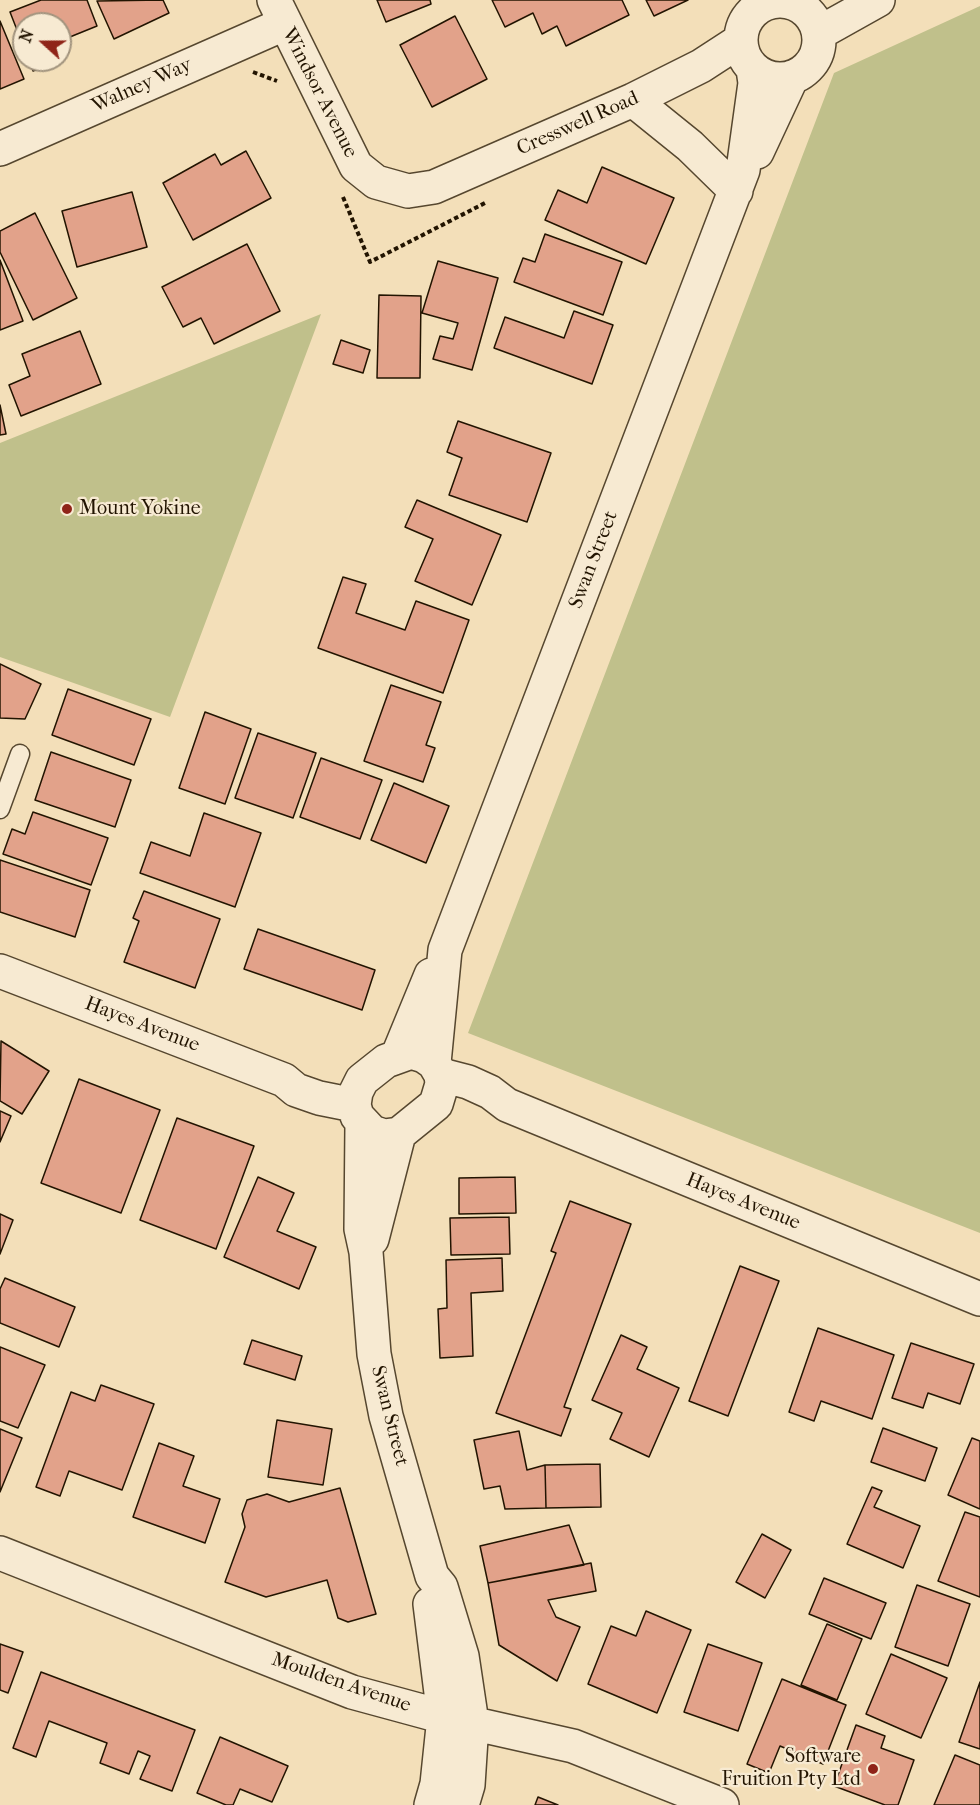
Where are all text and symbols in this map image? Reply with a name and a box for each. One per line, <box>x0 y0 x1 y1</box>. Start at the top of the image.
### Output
north arrow <box>12 12 72 72</box>
street label: Windsor Avenue <box>276 24 362 162</box>
text: N <box>16 27 38 45</box>
street label: Walney Way <box>88 53 196 119</box>
street label: Cresswell Road <box>513 86 643 162</box>
place label: Mount Yokine <box>79 497 201 521</box>
marker: Mount Yokine <box>60 502 74 516</box>
street label: Swan Street <box>564 508 624 612</box>
street label: Hayes Avenue <box>81 992 203 1058</box>
street label: Hayes Avenue <box>682 1168 804 1236</box>
street label: Swan Street <box>365 1363 413 1469</box>
street label: Moulden Avenue <box>268 1648 414 1718</box>
place label: Software Fruition Pty Ltd <box>722 1745 861 1792</box>
marker: Software Fruition Pty Ltd <box>866 1762 880 1776</box>

